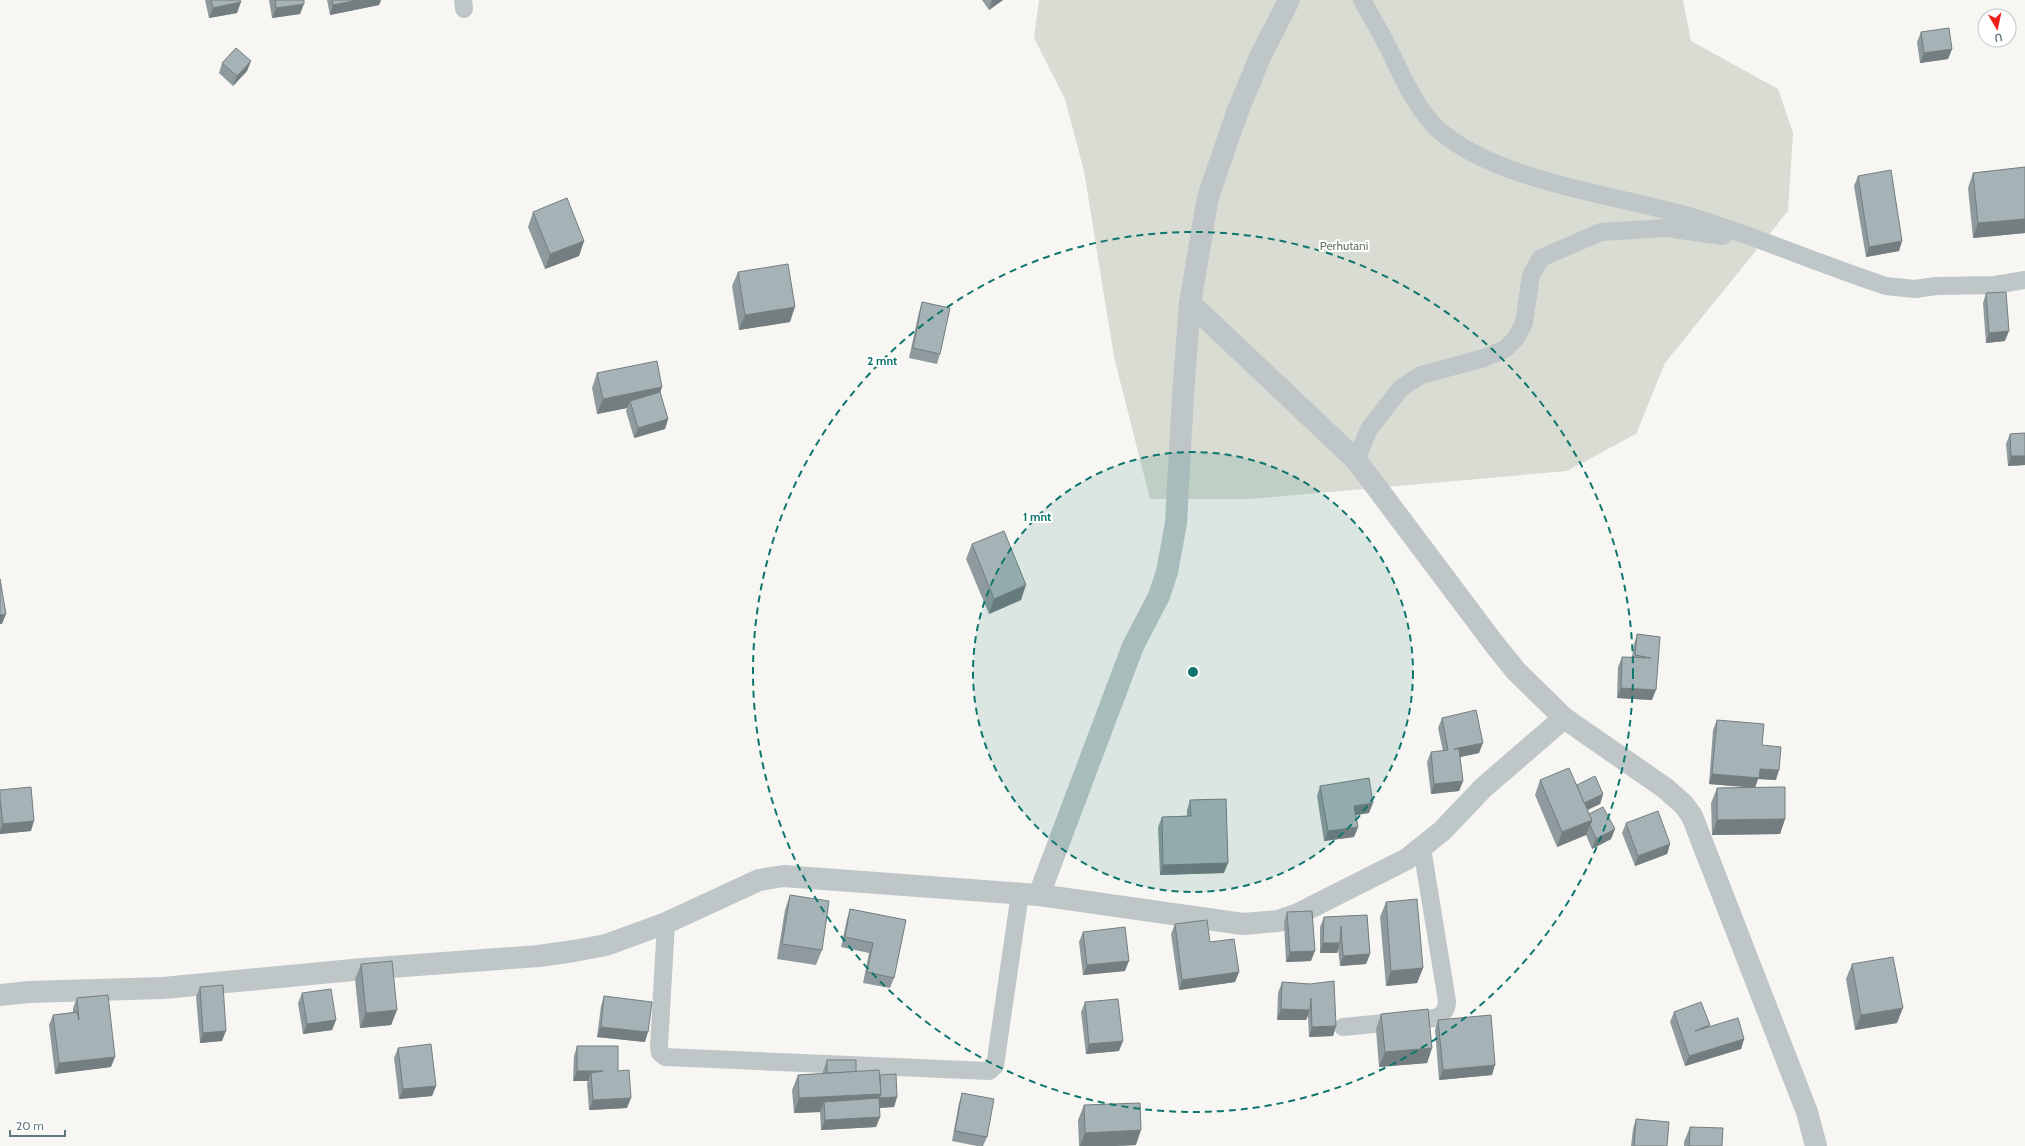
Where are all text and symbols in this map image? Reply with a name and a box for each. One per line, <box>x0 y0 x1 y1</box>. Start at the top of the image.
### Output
north arrow <box>1977 8 2017 48</box>
text: U <box>1993 30 2004 45</box>
park label: Perhutani <box>1320 238 1368 253</box>
text: 2 mnt <box>867 353 897 368</box>
text: 1 mnt <box>1023 509 1051 524</box>
centre of rings <box>1186 665 1200 679</box>
scale bar <box>10 1112 65 1138</box>
text: 20 m <box>16 1118 44 1133</box>

